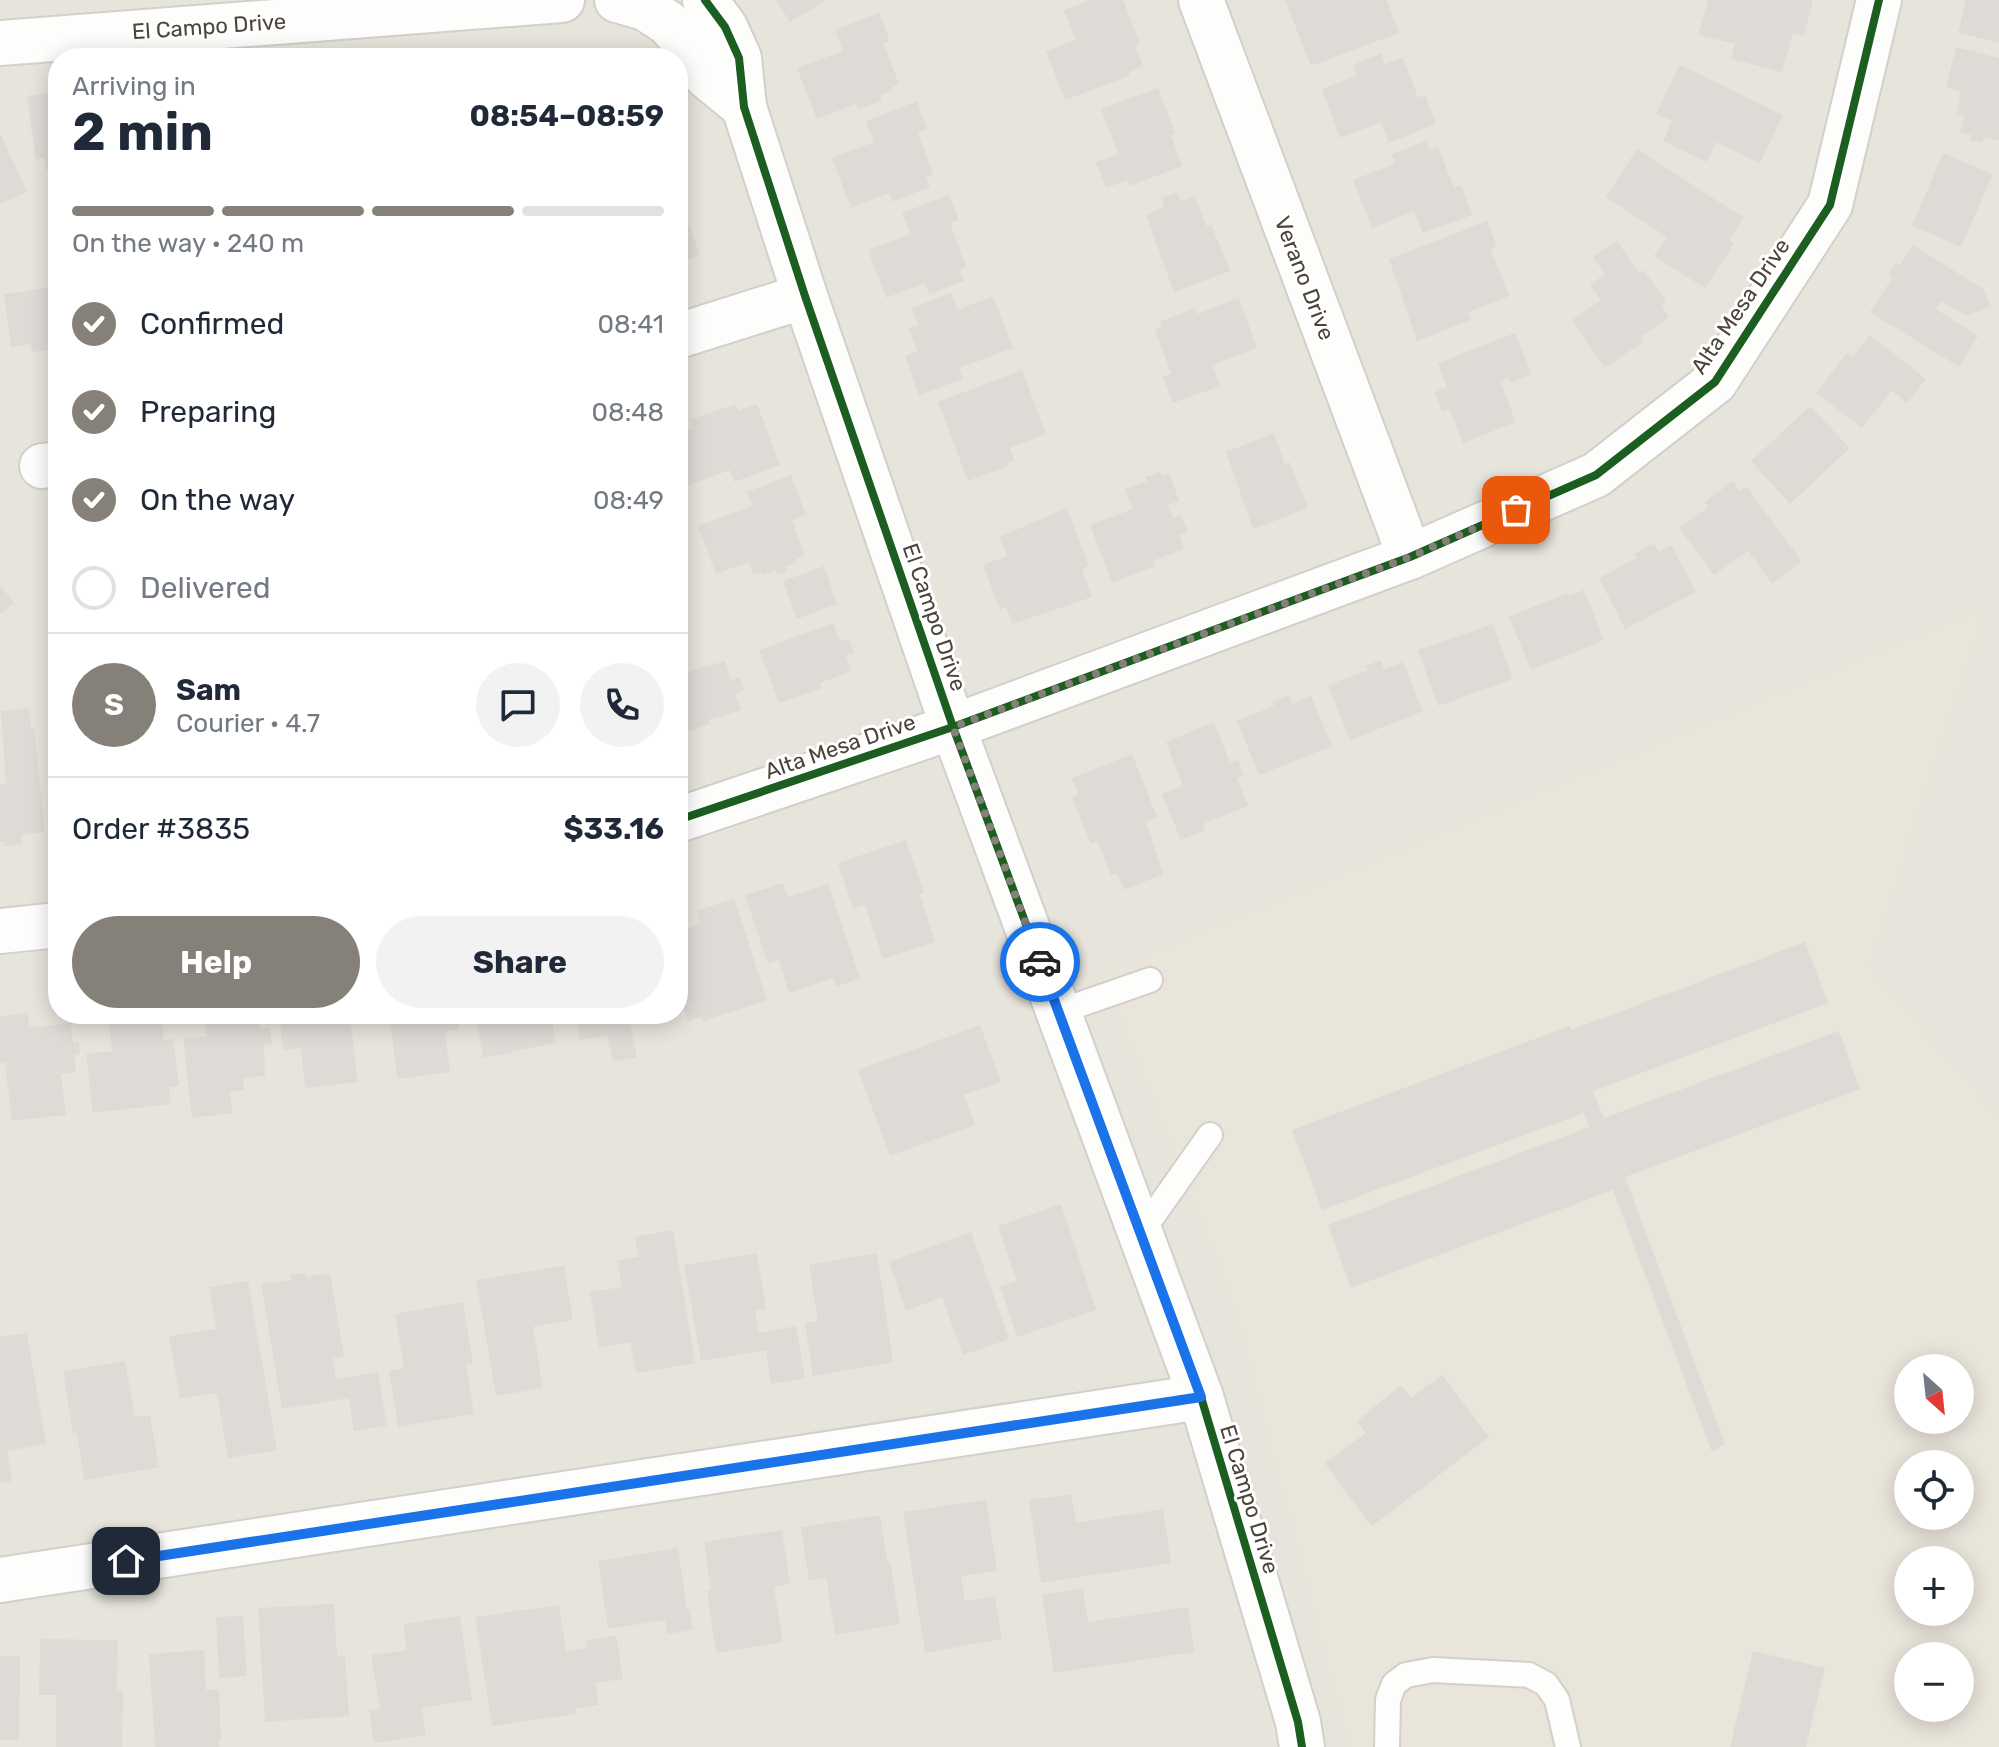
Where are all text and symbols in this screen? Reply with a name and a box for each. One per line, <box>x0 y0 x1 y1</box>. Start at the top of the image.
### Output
street label: El Campo Drive <box>131 8 287 45</box>
text: Arriving in <box>72 71 196 102</box>
text: 08:54–08:59 <box>470 98 664 134</box>
text: 2 min <box>72 101 213 163</box>
street label: Verano Drive <box>1269 213 1340 344</box>
text: On the way · 240 m <box>72 228 304 259</box>
street label: Alta Mesa Drive <box>1685 233 1796 379</box>
icon: check <box>72 302 116 346</box>
text: Confirmed <box>140 306 284 342</box>
text: 08:41 <box>598 309 664 340</box>
icon: check <box>72 390 116 434</box>
text: Preparing <box>140 394 276 430</box>
text: 08:48 <box>592 397 664 428</box>
pin <box>1482 476 1550 544</box>
icon: check <box>72 478 116 522</box>
text: On the way <box>140 482 295 518</box>
text: 08:49 <box>593 485 664 516</box>
icon: bag <box>1494 488 1538 532</box>
street label: El Campo Drive <box>897 540 972 695</box>
text: Delivered <box>140 570 271 606</box>
button: chat <box>476 663 560 747</box>
button: phone <box>580 663 664 747</box>
text: Sam <box>176 672 241 708</box>
text: S <box>104 687 124 723</box>
text: Courier · 4.7 <box>176 708 320 739</box>
street label: Alta Mesa Drive <box>761 708 919 785</box>
text: Order #3835 <box>72 811 250 847</box>
text: $33.16 <box>563 811 664 847</box>
button: Help <box>72 916 360 1008</box>
button: Share <box>376 916 664 1008</box>
courier <box>1000 922 1080 1002</box>
icon: car <box>1018 940 1062 984</box>
north arrow <box>1894 1354 1974 1434</box>
map controls <box>1894 1354 1974 1722</box>
street label: El Campo Drive <box>1214 1421 1285 1577</box>
button: locate <box>1894 1450 1974 1530</box>
pin <box>92 1527 160 1595</box>
icon: home <box>104 1539 148 1583</box>
button: + <box>1894 1546 1974 1626</box>
button: − <box>1894 1642 1974 1722</box>

